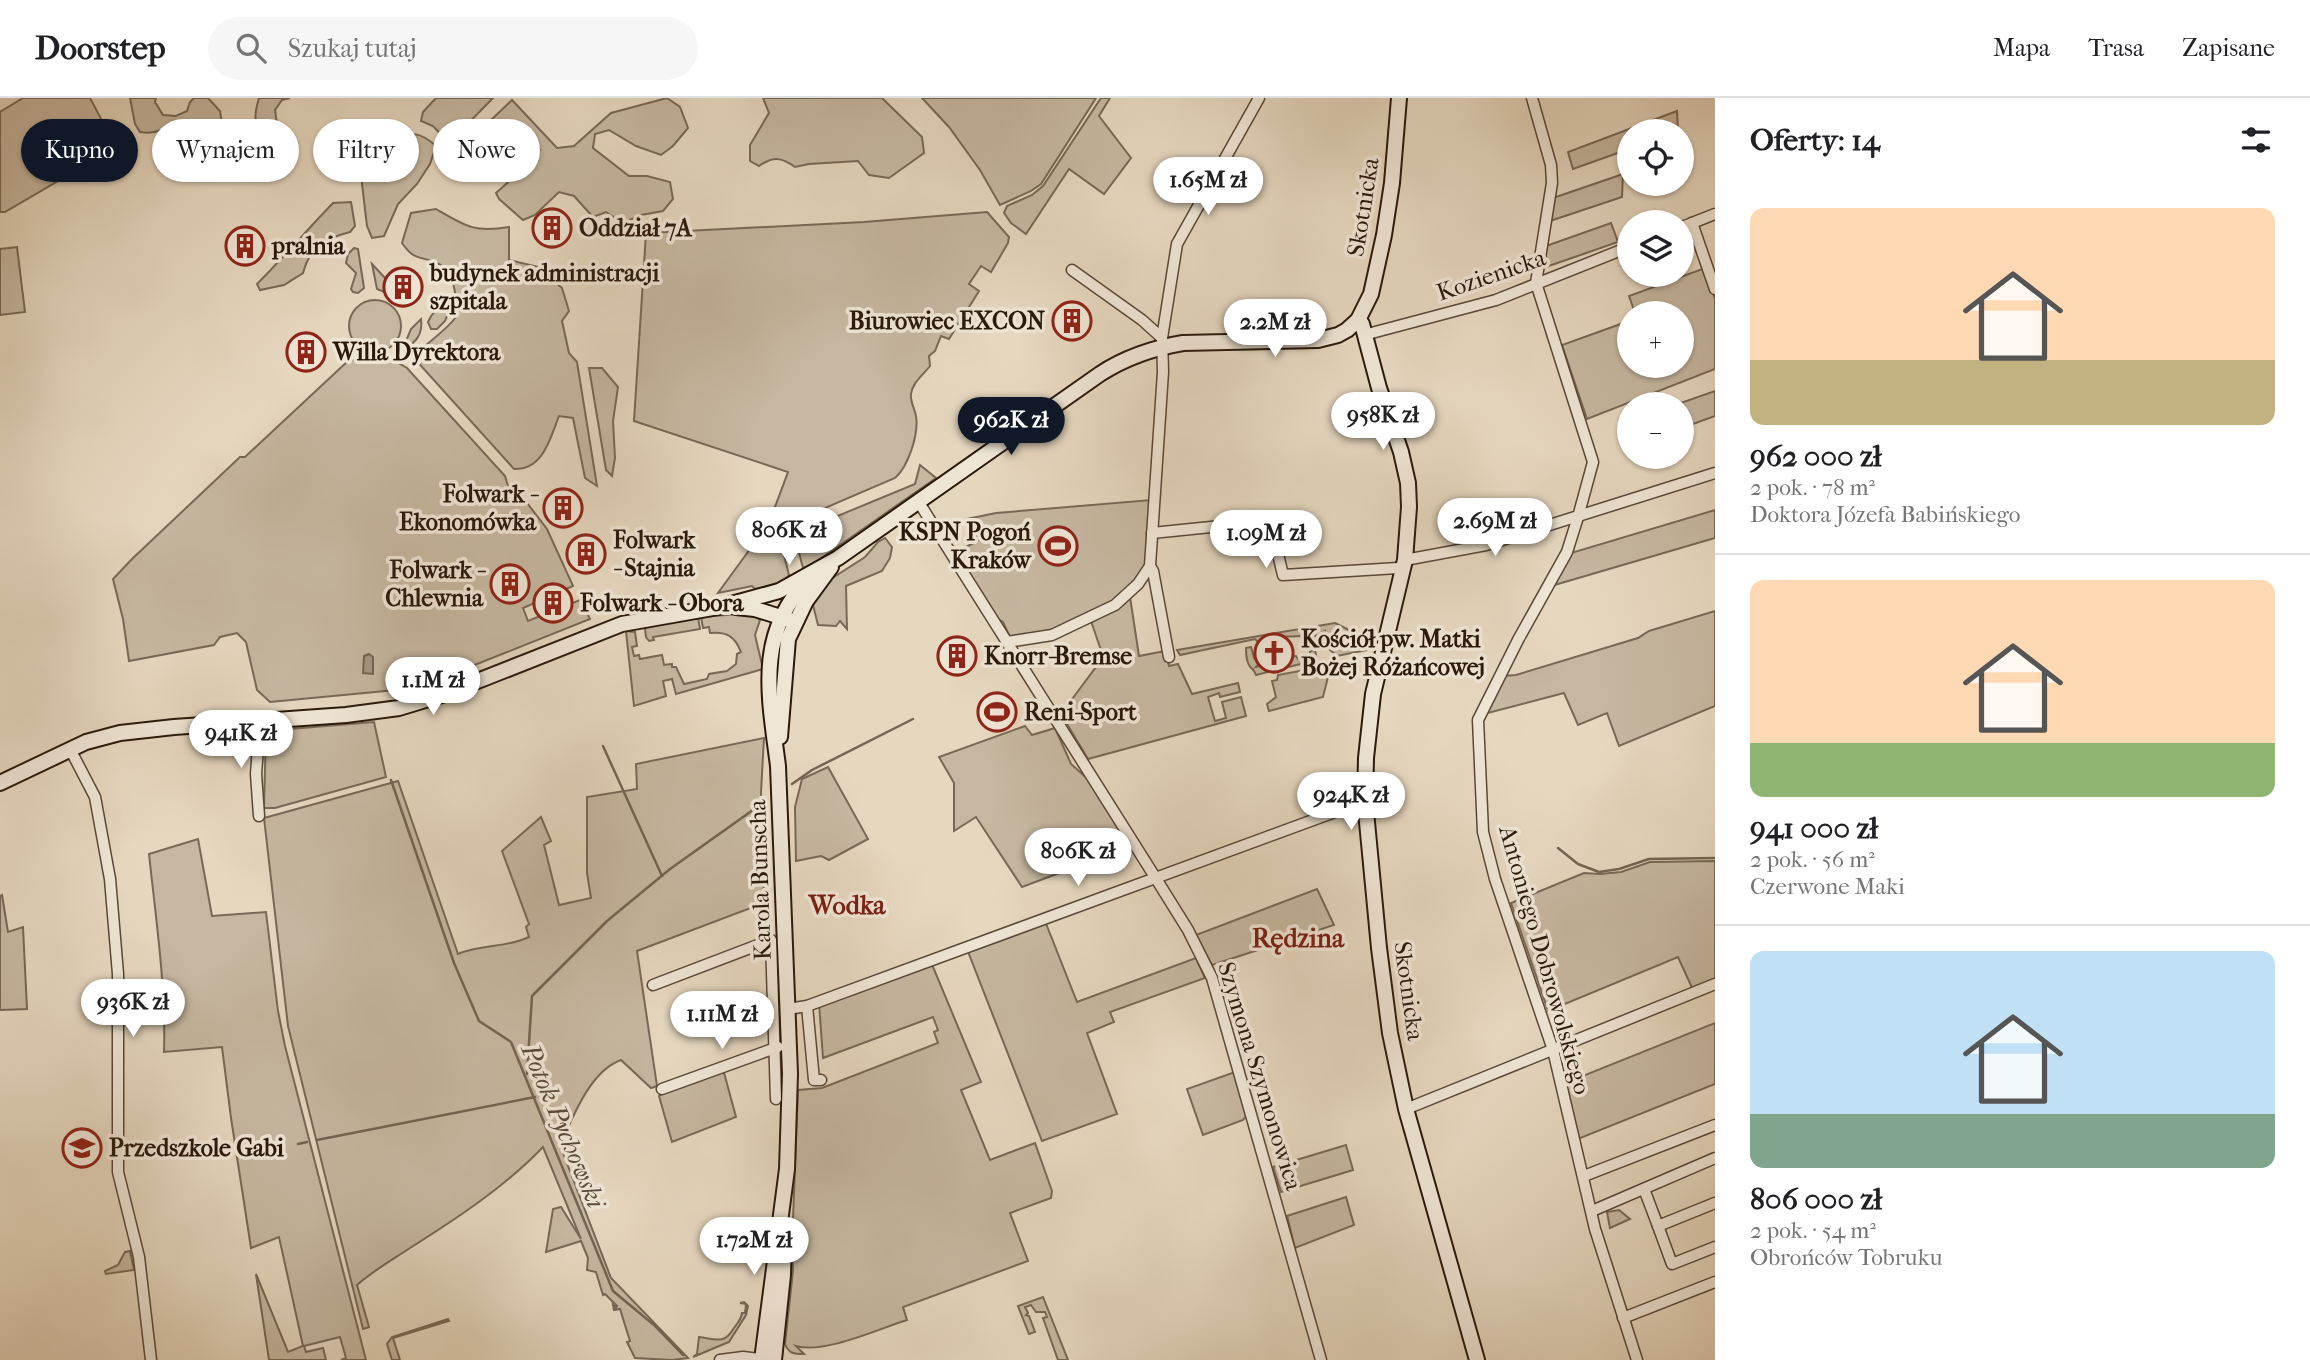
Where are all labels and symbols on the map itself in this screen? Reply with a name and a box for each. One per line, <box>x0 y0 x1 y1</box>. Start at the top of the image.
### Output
street label: Skotnicka <box>1341 155 1385 258</box>
pin: 1.65M zł <box>1136 158 1280 217</box>
building icon: Oddział 7A <box>531 207 573 249</box>
place label: Oddział 7A <box>579 214 693 242</box>
building icon: pralnia <box>224 225 266 267</box>
place label: pralnia <box>271 232 346 260</box>
street label: Kozienicka <box>1433 243 1550 307</box>
place label: budynek administracji szpitala <box>429 259 660 315</box>
building icon: budynek administracji szpitala <box>382 266 424 308</box>
building icon: Biurowiec EXCON <box>1051 300 1093 342</box>
pin: 2.2M zł <box>1210 300 1340 359</box>
place label: Biurowiec EXCON <box>849 307 1046 335</box>
building icon: Willa Dyrektora <box>285 331 327 373</box>
place label: Willa Dyrektora <box>332 338 501 366</box>
pin: 958K zł <box>1318 392 1448 452</box>
pin: 962K zł <box>946 398 1076 457</box>
place label: Folwark - Ekonomówka <box>399 480 540 536</box>
building icon: Folwark - Ekonomówka <box>542 487 584 529</box>
pin: 2.69M zł <box>1423 498 1567 558</box>
pin: 806K zł <box>724 508 854 567</box>
pin: 1.09M zł <box>1194 510 1338 570</box>
place label: KSPN Pogoń Kraków <box>899 518 1032 574</box>
sports icon: KSPN Pogoń Kraków <box>1037 525 1079 567</box>
place label: Folwark - Stajnia <box>612 526 696 582</box>
building icon: Folwark - Stajnia <box>565 533 607 575</box>
place label: Folwark - Chlewnia <box>385 556 487 612</box>
building icon: Folwark - Chlewnia <box>489 563 531 605</box>
building icon: Folwark - Obora <box>532 582 574 624</box>
place label: Folwark - Obora <box>579 589 744 617</box>
place label: Kościół pw. Matki Bożej Różańcowej <box>1301 625 1485 681</box>
church icon: Kościół pw. Matki Bożej Różańcowej <box>1253 632 1295 674</box>
building icon: Knorr-Bremse <box>936 635 978 677</box>
place label: Knorr-Bremse <box>984 642 1132 670</box>
pin: 1.1M zł <box>368 658 498 717</box>
sports icon: Reni-Sport <box>976 691 1018 733</box>
place label: Reni-Sport <box>1024 698 1137 726</box>
pin: 941K zł <box>176 710 306 770</box>
pin: 924K zł <box>1286 772 1416 832</box>
street label: Karola Bunscha <box>743 798 777 961</box>
street label: Antoniego Dobrowolskiego <box>1493 821 1597 1098</box>
pin: 806K zł <box>1013 828 1143 888</box>
district label: Wodka <box>808 890 886 921</box>
district label: Rędzina <box>1252 923 1345 955</box>
street label: Skotnicka <box>1388 940 1430 1043</box>
street label: Szymona Szymonowica <box>1212 958 1308 1194</box>
pin: 936K zł <box>68 979 198 1039</box>
pin: 1.11M zł <box>650 992 794 1051</box>
water label: Potok Pychowski <box>514 1038 612 1214</box>
school or university icon: Przedszkole Gabi <box>61 1127 103 1169</box>
place label: Przedszkole Gabi <box>109 1134 285 1162</box>
pin: 1.72M zł <box>682 1218 826 1277</box>

